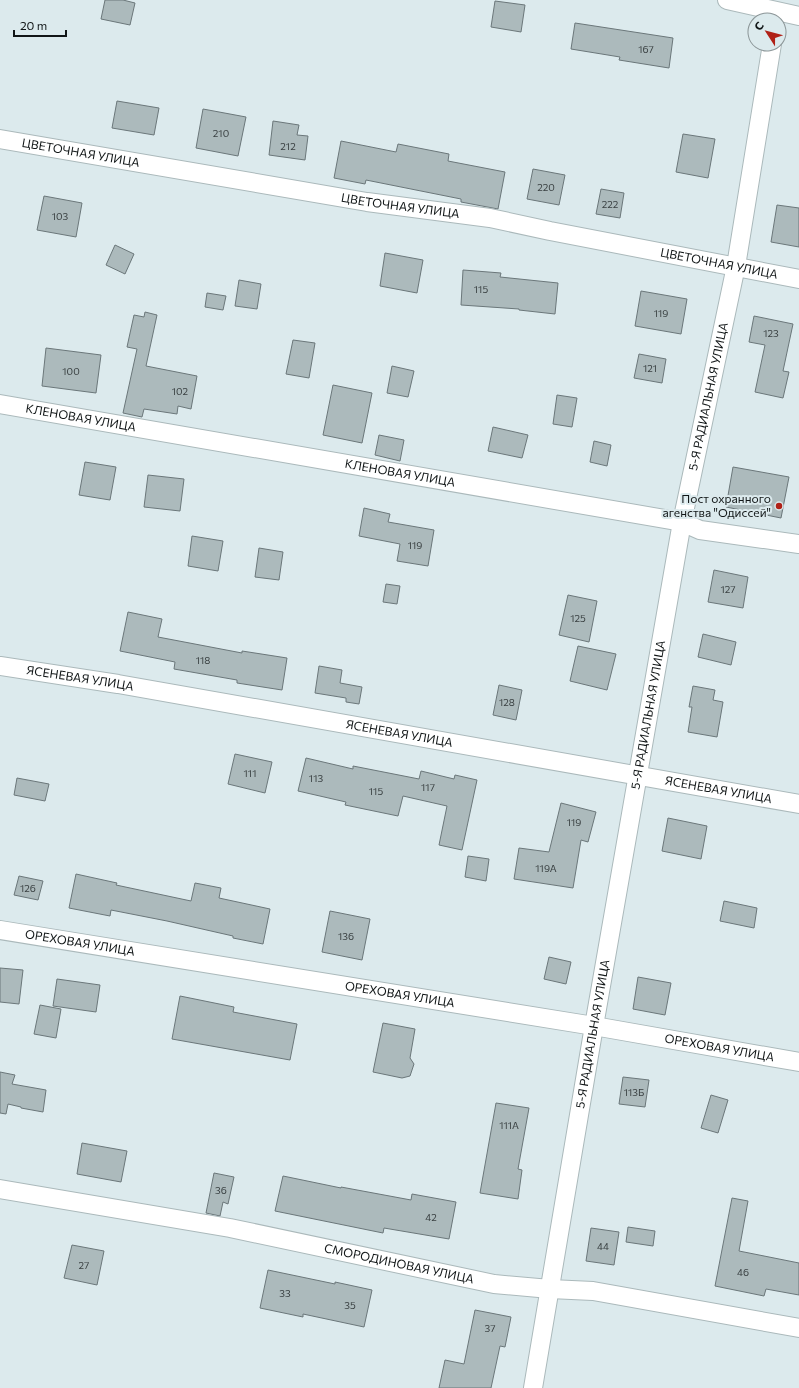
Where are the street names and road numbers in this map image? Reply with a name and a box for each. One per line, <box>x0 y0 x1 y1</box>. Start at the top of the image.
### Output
street label: ЦВЕТОЧНАЯ УЛИЦА <box>21 135 141 169</box>
street label: ЦВЕТОЧНАЯ УЛИЦА <box>340 190 461 220</box>
street label: ЦВЕТОЧНАЯ УЛИЦА <box>659 244 779 281</box>
street label: 5-Я РАДИАЛЬНАЯ УЛИЦА <box>685 321 730 472</box>
street label: КЛЕНОВАЯ УЛИЦА <box>25 401 137 433</box>
street label: КЛЕНОВАЯ УЛИЦА <box>344 456 457 489</box>
street label: 5-Я РАДИАЛЬНАЯ УЛИЦА <box>627 639 667 790</box>
street label: ЯСЕНЕВАЯ УЛИЦА <box>26 662 135 693</box>
street label: ЯСЕНЕВАЯ УЛИЦА <box>345 716 454 749</box>
street label: ЯСЕНЕВАЯ УЛИЦА <box>664 773 773 805</box>
street label: ОРЕХОВАЯ УЛИЦА <box>24 926 136 958</box>
street label: 5-Я РАДИАЛЬНАЯ УЛИЦА <box>572 958 612 1109</box>
street label: ОРЕХОВАЯ УЛИЦА <box>344 978 456 1009</box>
street label: ОРЕХОВАЯ УЛИЦА <box>664 1031 775 1064</box>
street label: СМОРОДИНОВАЯ УЛИЦА <box>323 1240 475 1286</box>

